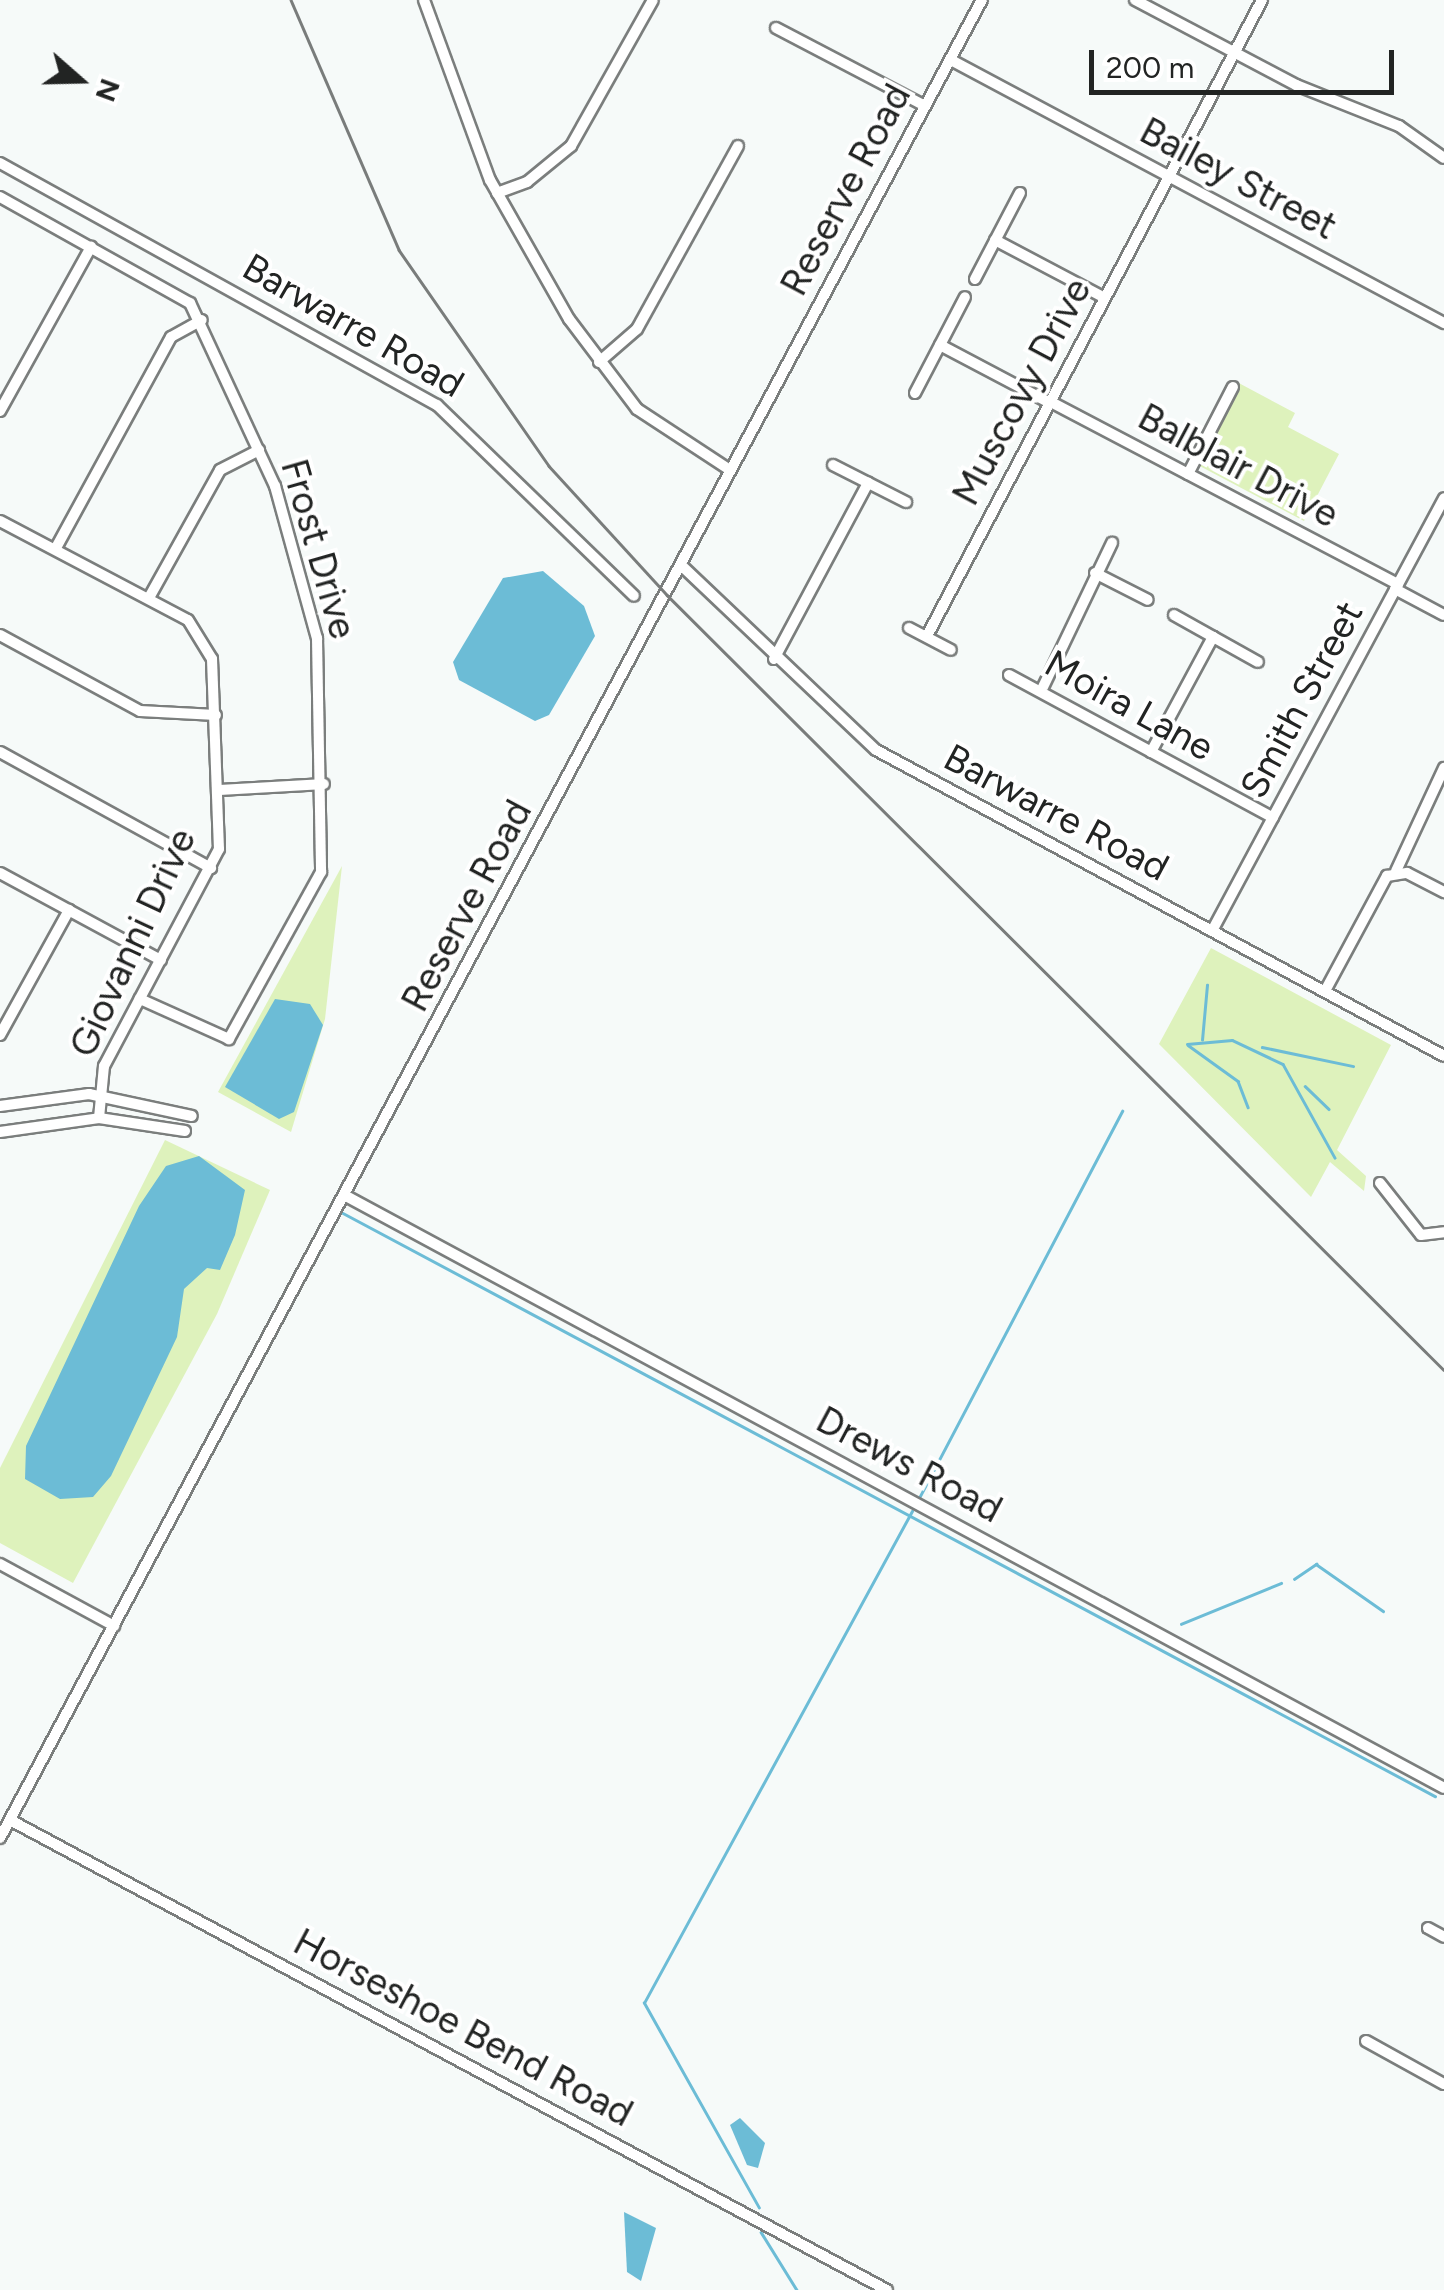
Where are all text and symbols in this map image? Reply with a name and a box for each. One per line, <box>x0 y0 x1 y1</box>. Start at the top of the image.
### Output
north arrow <box>30 30 130 130</box>
scale bar <box>1094 30 1399 92</box>
text: 200 m <box>1106 49 1194 86</box>
text: N <box>89 74 128 106</box>
street label: Reserve Road <box>771 77 921 303</box>
street label: Bailey Street <box>1132 108 1344 250</box>
street label: Barwarre Road <box>234 244 472 408</box>
street label: Muscovy Drive <box>943 271 1101 513</box>
street label: Balblair Drive <box>1130 394 1346 538</box>
street label: Frost Drive <box>271 454 365 644</box>
street label: Smith Street <box>1231 594 1373 806</box>
street label: Moira Lane <box>1037 641 1221 771</box>
street label: Barwarre Road <box>936 735 1176 891</box>
street label: Reserve Road <box>392 793 542 1019</box>
street label: Giovanni Drive <box>60 822 206 1064</box>
street label: Drews Road <box>808 1397 1010 1533</box>
street label: Horseshoe Bend Road <box>286 1919 640 2137</box>

